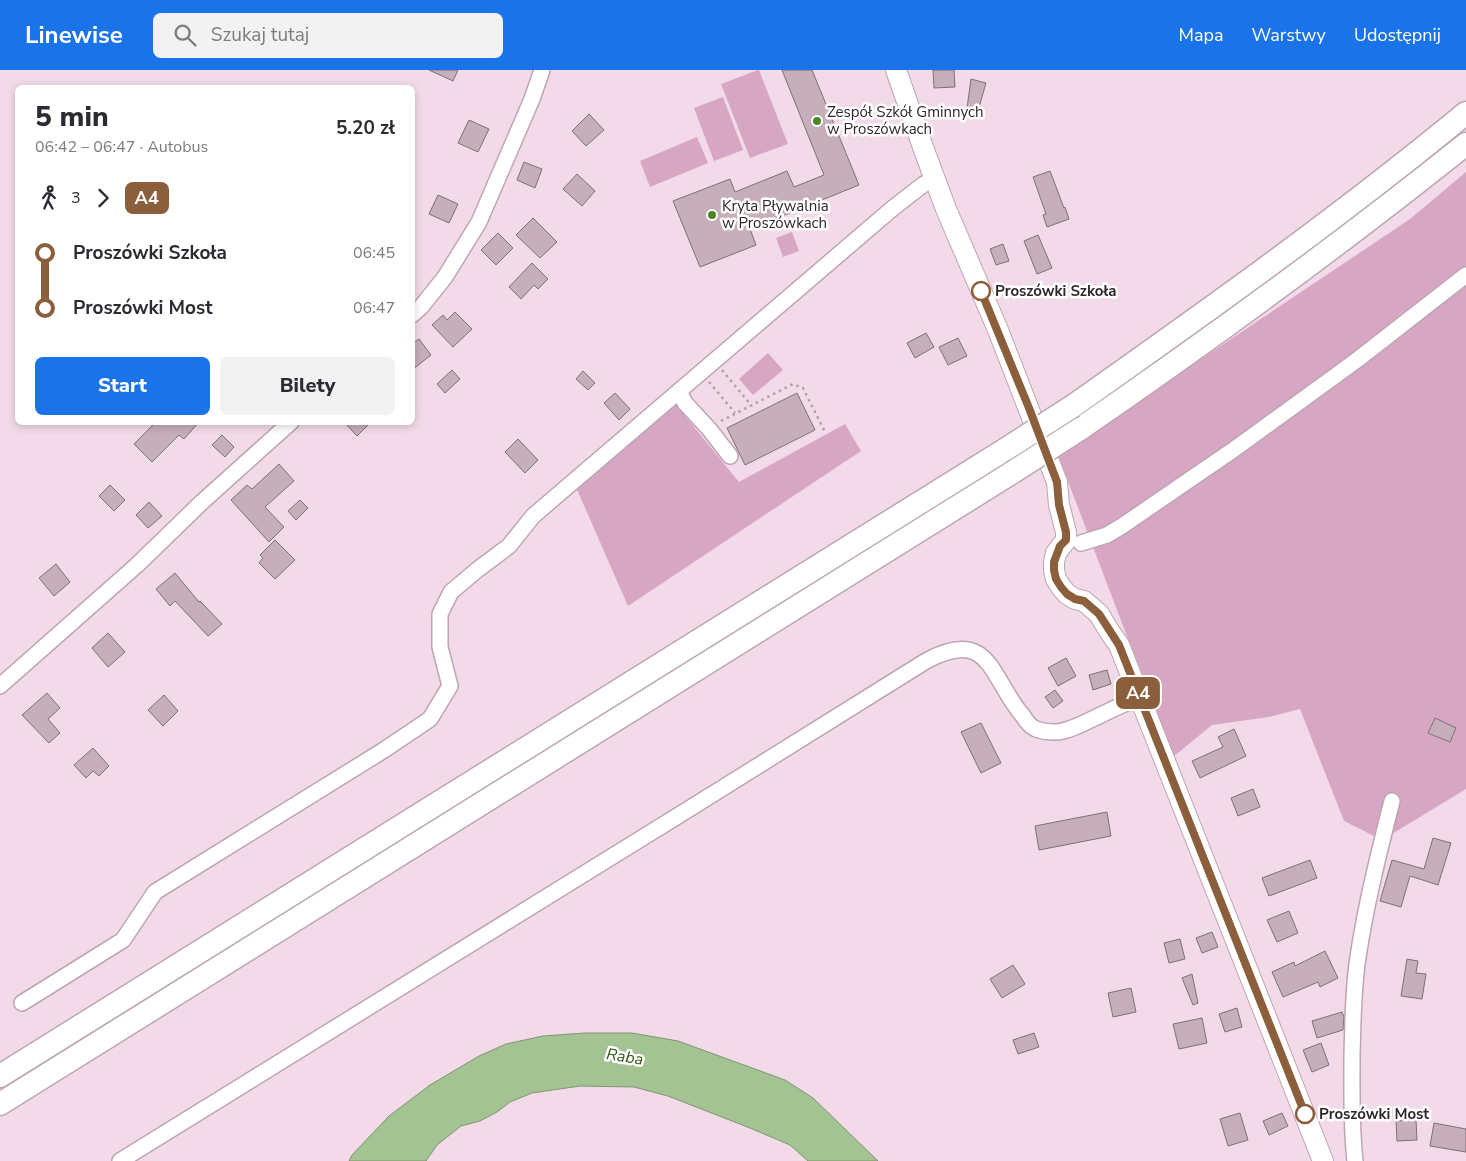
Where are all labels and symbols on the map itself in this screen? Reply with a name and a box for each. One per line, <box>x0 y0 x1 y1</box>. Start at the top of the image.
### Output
place label: Zespół Szkół Gminnych w Proszówkach <box>827 102 984 139</box>
marker: Zespół Szkół Gminnych w Proszówkach <box>811 115 823 127</box>
place label: Kryta Pływalnia w Proszówkach <box>722 196 829 233</box>
marker: Kryta Pływalnia w Proszówkach <box>706 209 718 221</box>
marker: Proszówki Szkoła <box>971 281 991 301</box>
place label: Proszówki Szkoła <box>995 281 1117 301</box>
line badge: A4 <box>1116 677 1160 709</box>
water label: Raba <box>605 1043 645 1071</box>
marker: Proszówki Most <box>1295 1104 1315 1124</box>
place label: Proszówki Most <box>1319 1104 1429 1124</box>

